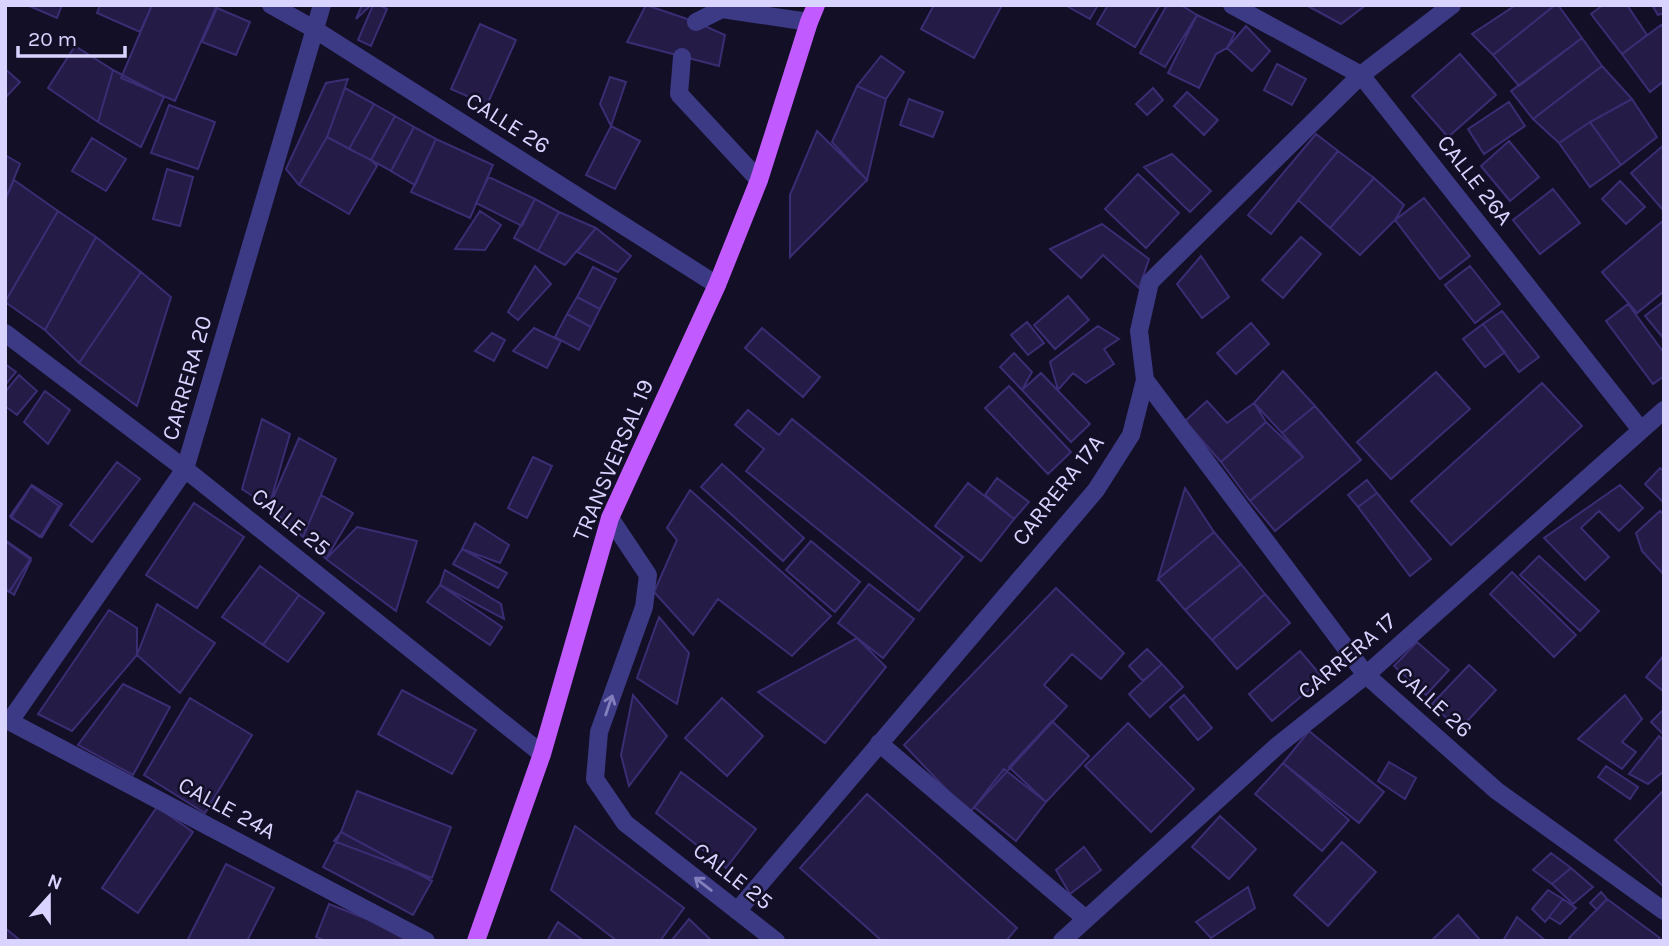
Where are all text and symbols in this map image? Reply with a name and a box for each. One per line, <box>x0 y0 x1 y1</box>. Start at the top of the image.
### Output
scale bar <box>18 14 124 58</box>
text: 20 m <box>28 27 77 51</box>
street label: CALLE 26 <box>461 87 555 159</box>
street label: CALLE 26A <box>1431 130 1519 230</box>
street label: CARRERA 20 <box>156 313 218 443</box>
street label: TRANSVERSAL 19 <box>567 375 659 545</box>
street label: CARRERA 17A <box>1006 429 1110 551</box>
street label: CALLE 25 <box>246 482 336 562</box>
street label: CARRERA 17 <box>1293 607 1402 705</box>
street label: CALLE 26 <box>1390 661 1478 743</box>
one-way arrow <box>604 695 616 717</box>
street label: CALLE 24A <box>174 771 280 845</box>
street label: CALLE 25 <box>688 837 778 915</box>
north arrow <box>14 862 84 932</box>
text: N <box>44 869 65 895</box>
one-way arrow <box>694 876 712 891</box>

